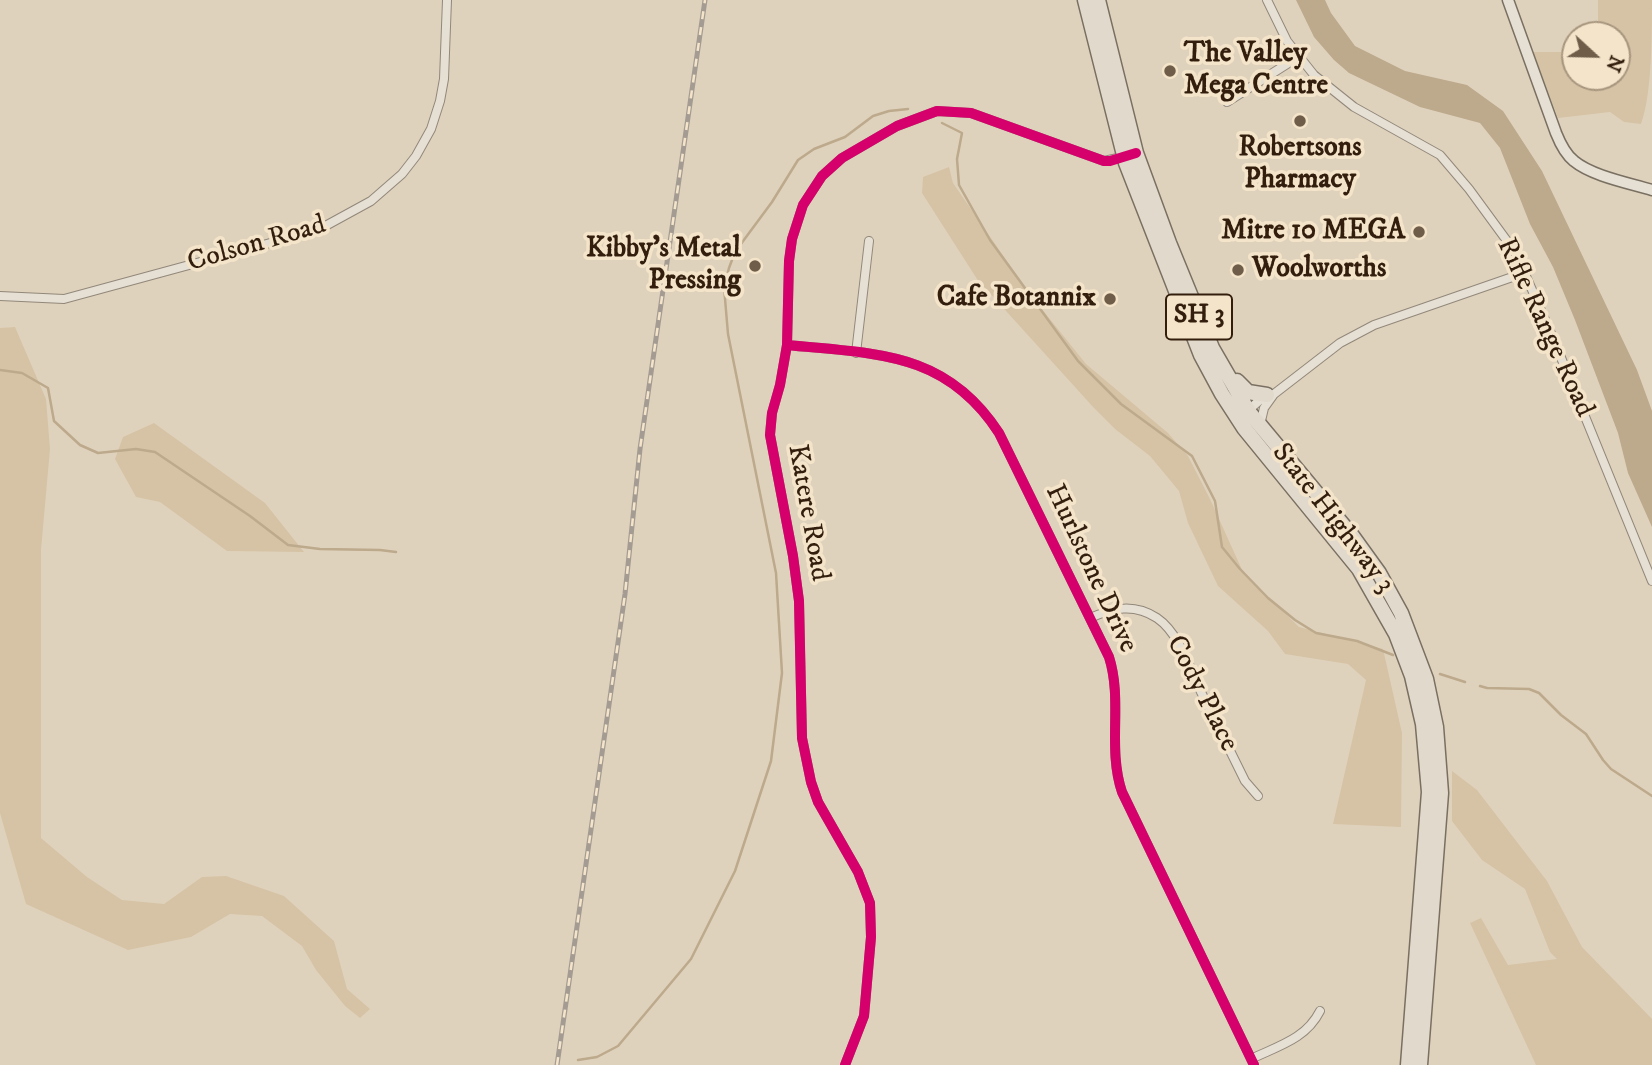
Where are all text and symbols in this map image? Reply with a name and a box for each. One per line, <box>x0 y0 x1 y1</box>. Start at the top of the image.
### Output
north arrow <box>1561 21 1631 91</box>
place label: The Valley Mega Centre <box>1184 38 1328 104</box>
text: N <box>1600 52 1628 75</box>
marker: The Valley Mega Centre <box>1162 63 1178 79</box>
marker: Robertsons Pharmacy <box>1292 113 1308 129</box>
place label: Robertsons Pharmacy <box>1238 132 1362 198</box>
street label: Colson Road <box>184 209 330 281</box>
place label: Mitre 10 MEGA <box>1221 215 1405 249</box>
marker: Mitre 10 MEGA <box>1411 224 1427 240</box>
place label: Kibby's Metal Pressing <box>586 233 741 299</box>
street label: Rifle Range Road <box>1488 233 1600 423</box>
place label: Woolworths <box>1252 253 1386 287</box>
marker: Kibby's Metal Pressing <box>747 258 763 274</box>
marker: Woolworths <box>1230 262 1246 278</box>
place label: Cafe Botannix <box>937 282 1096 316</box>
marker: Cafe Botannix <box>1102 291 1118 307</box>
road number: SH 3 <box>1166 294 1232 340</box>
street label: State Highway 3 <box>1263 438 1401 600</box>
street label: Katere Road <box>778 442 836 584</box>
street label: Hurlstone Drive <box>1036 480 1144 658</box>
street label: Cody Place <box>1158 631 1244 757</box>

